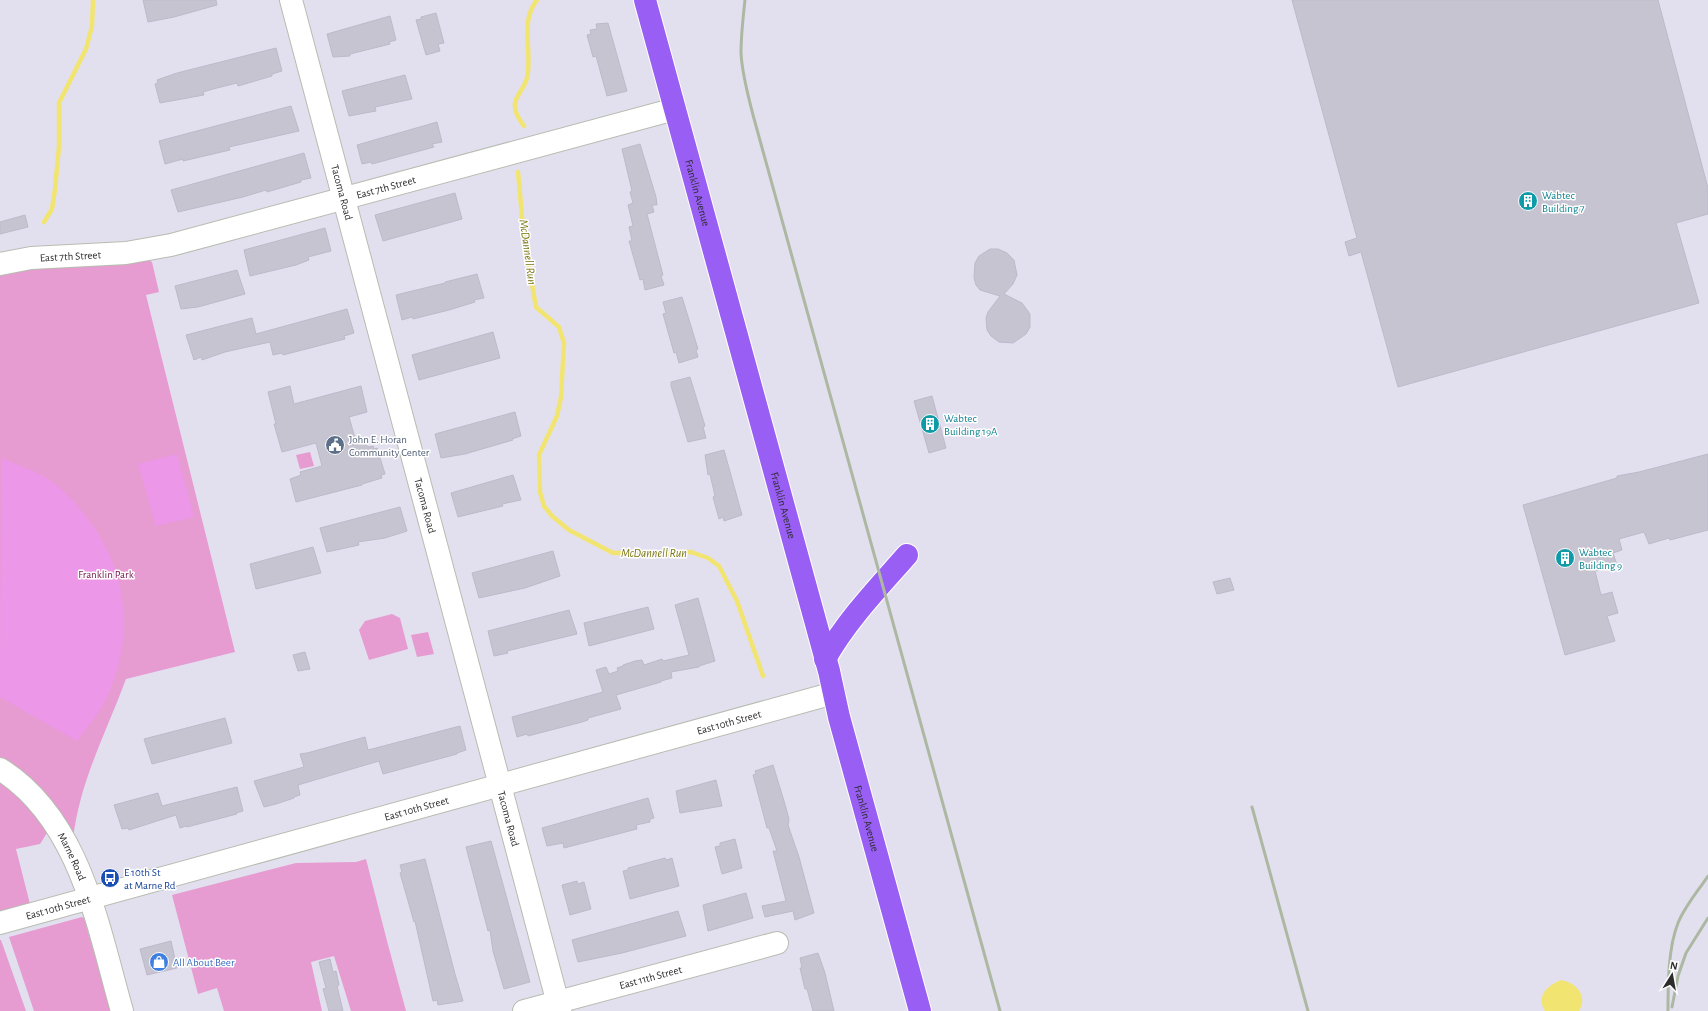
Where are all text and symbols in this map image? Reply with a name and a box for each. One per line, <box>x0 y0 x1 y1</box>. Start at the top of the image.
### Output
street label: Franklin Avenue <box>684 158 712 227</box>
street label: Tacoma Road <box>330 163 355 222</box>
street label: East 7th Street <box>355 174 417 200</box>
building icon: Wabtec Building 7 <box>1517 190 1539 212</box>
place label: Wabtec Building 7 <box>1542 190 1585 214</box>
water label: McDannell Run <box>517 218 539 286</box>
street label: East 7th Street <box>40 249 102 263</box>
building icon: Wabtec Building 19A <box>919 413 941 435</box>
place label: Wabtec Building 19A <box>944 413 998 437</box>
public building icon: John E. Horan Community Center <box>324 434 346 456</box>
place label: John E. Horan Community Center <box>349 434 430 458</box>
street label: Franklin Avenue <box>769 471 798 540</box>
street label: Tacoma Road <box>413 476 438 535</box>
water label: McDannell Run <box>621 547 687 559</box>
building icon: Wabtec Building 9 <box>1554 547 1576 569</box>
place label: Wabtec Building 9 <box>1579 547 1622 571</box>
park label: Franklin Park <box>78 569 134 580</box>
street label: East 10th Street <box>695 708 763 736</box>
street label: Franklin Avenue <box>853 784 881 853</box>
street label: Tacoma Road <box>496 790 521 848</box>
street label: East 10th Street <box>383 794 450 822</box>
street label: Marne Road <box>56 830 88 882</box>
bus stop icon: E 10th St at Marne Rd <box>99 867 121 889</box>
place label: E 10th St at Marne Rd <box>124 867 176 891</box>
street label: East 10th Street <box>24 893 92 921</box>
shop icon: All About Beer <box>148 951 170 973</box>
north arrow <box>1652 955 1692 995</box>
place label: All About Beer <box>173 957 235 968</box>
text: N <box>1669 960 1679 972</box>
street label: East 11th Street <box>618 963 683 991</box>

